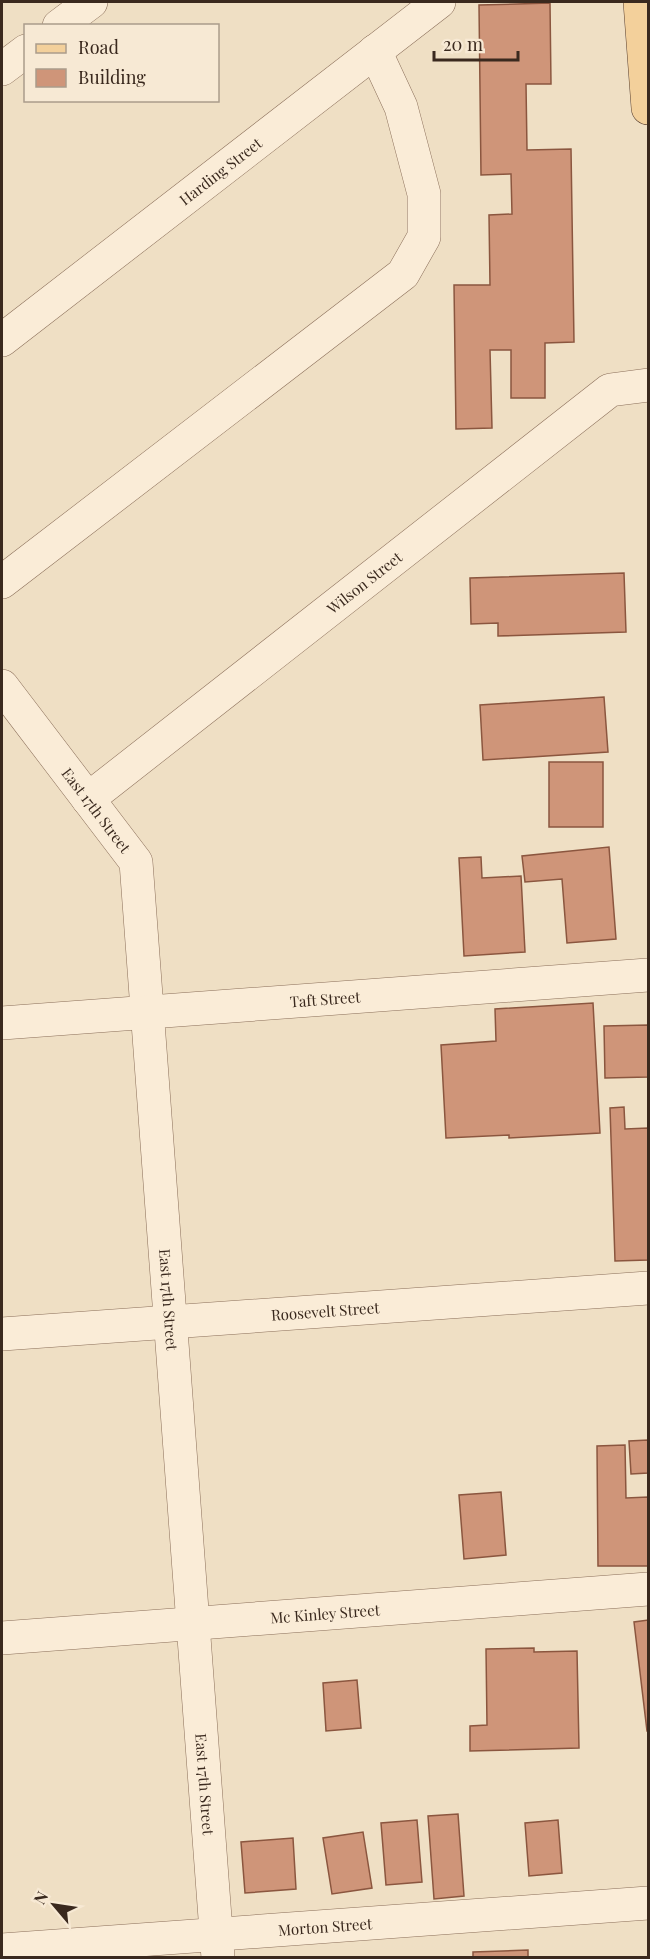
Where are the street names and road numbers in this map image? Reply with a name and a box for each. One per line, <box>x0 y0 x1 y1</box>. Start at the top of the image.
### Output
street label: Harding Street <box>175 133 266 209</box>
street label: Wilson Street <box>322 546 406 619</box>
street label: East 17th Street <box>58 763 136 857</box>
street label: Taft Street <box>289 986 362 1012</box>
street label: East 17th Street <box>155 1248 183 1352</box>
street label: Roosevelt Street <box>270 1297 381 1325</box>
street label: Mc Kinley Street <box>270 1599 381 1628</box>
street label: East 17th Street <box>191 1733 219 1837</box>
street label: Morton Street <box>277 1913 374 1940</box>

